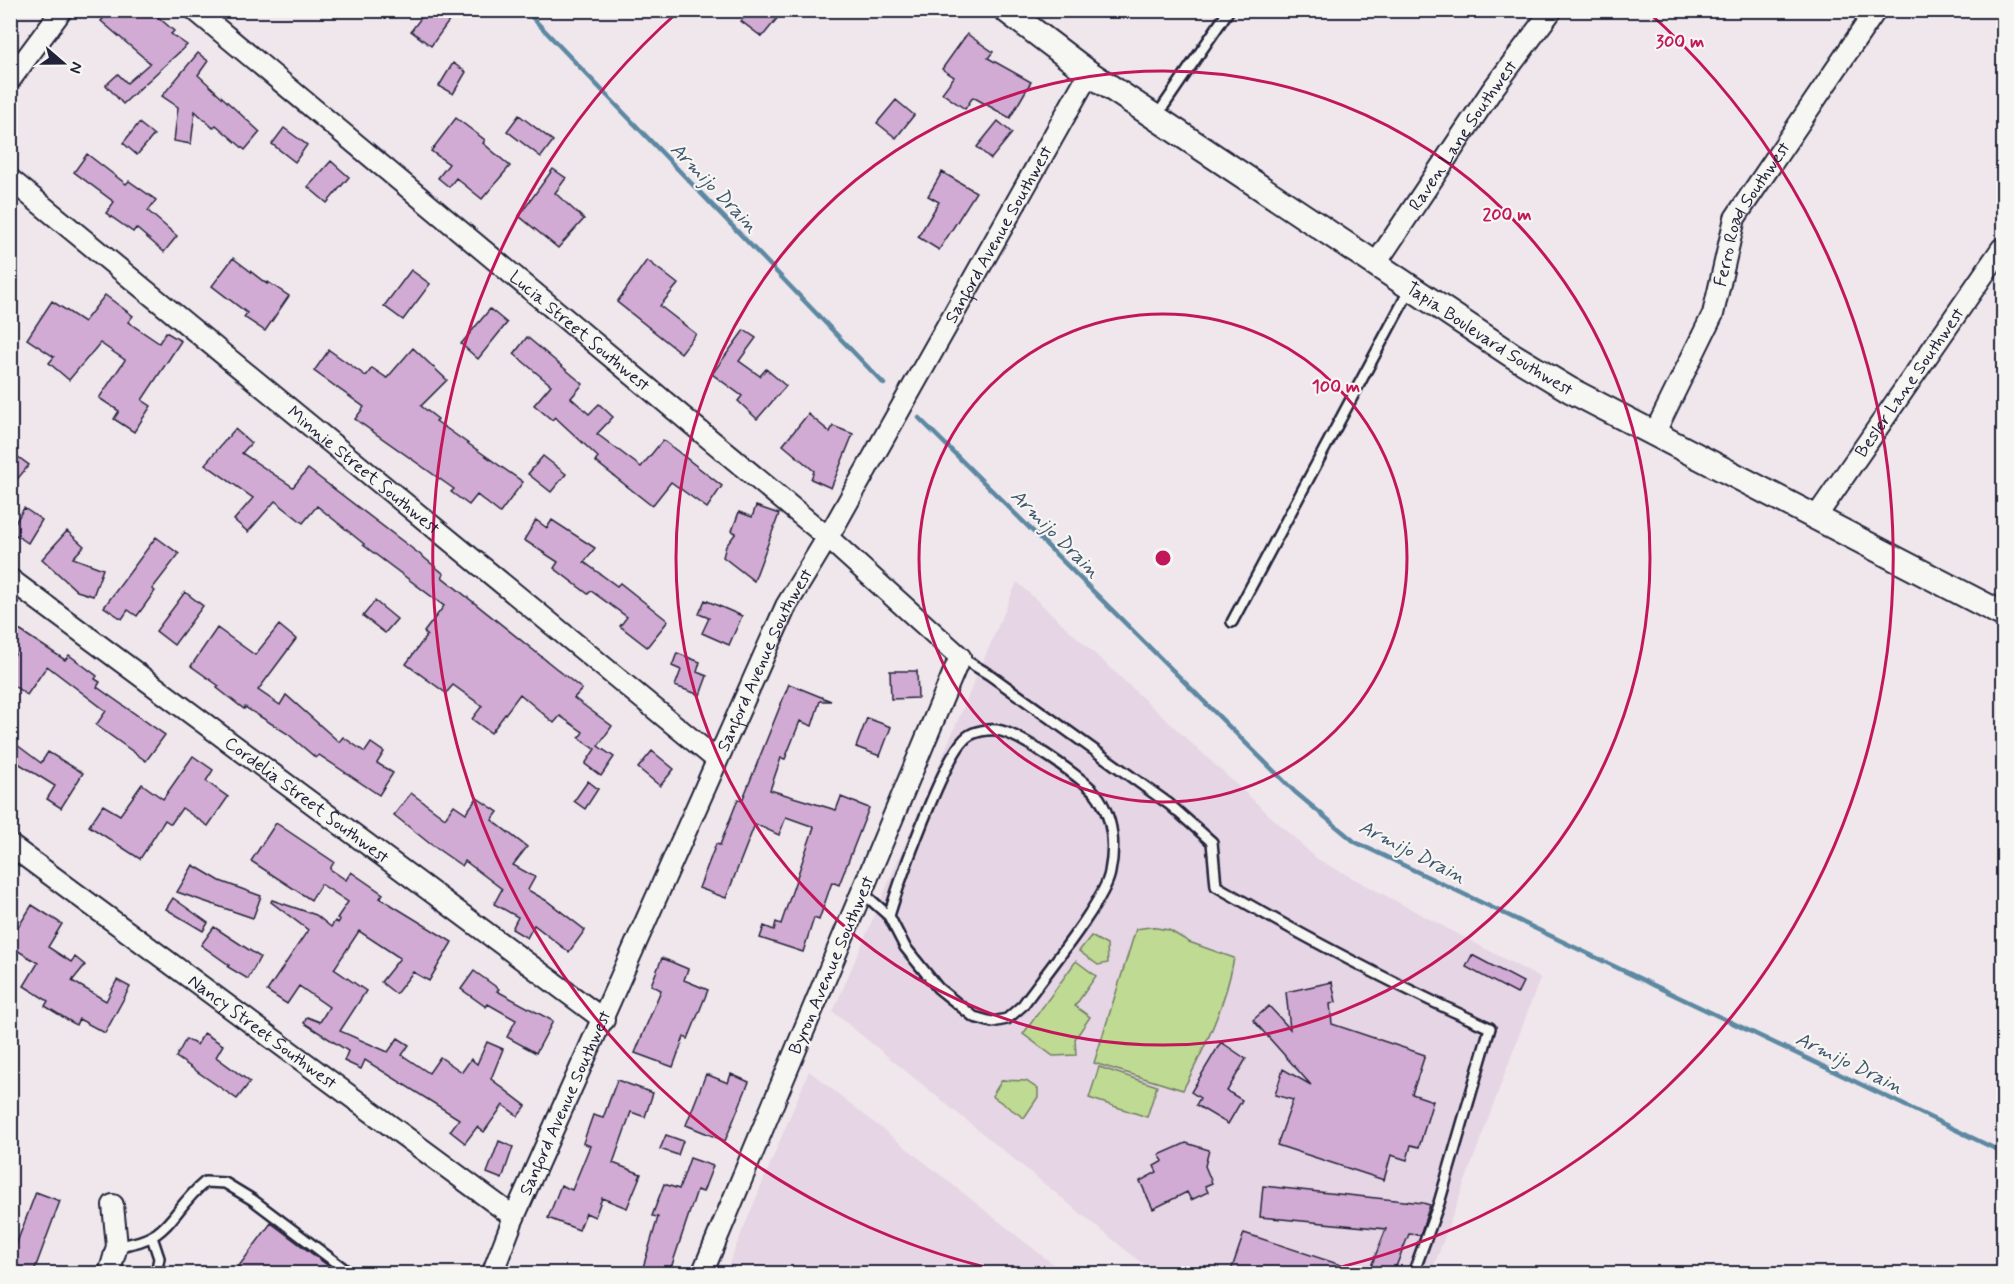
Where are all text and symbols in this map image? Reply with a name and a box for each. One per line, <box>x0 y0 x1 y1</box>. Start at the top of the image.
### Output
text: 300 m <box>1656 30 1704 54</box>
north arrow <box>33 33 93 93</box>
street label: Raven Lane Southwest <box>1404 55 1524 216</box>
text: N <box>64 59 87 76</box>
water label: Armijo Drain <box>664 137 764 240</box>
street label: Ferro Road Southwest <box>1709 137 1797 289</box>
street label: Sanford Avenue Southwest <box>940 141 1059 328</box>
text: 200 m <box>1482 203 1532 227</box>
street label: Lucia Street Southwest <box>504 266 655 398</box>
street label: Tapia Boulevard Southwest <box>1401 277 1578 402</box>
street label: Besler Lane Southwest <box>1850 303 1971 462</box>
text: 100 m <box>1312 375 1360 399</box>
street label: Minnie Street Southwest <box>282 401 445 541</box>
water label: Armijo Drain <box>1004 483 1106 585</box>
centre of rings <box>1153 548 1173 568</box>
street label: Sanford Avenue Southwest <box>712 564 819 756</box>
street label: Cordelia Street Southwest <box>219 731 394 870</box>
water label: Armijo Drain <box>1354 814 1471 891</box>
street label: Byron Avenue Southwest <box>783 872 881 1058</box>
street label: Nancy Street Southwest <box>183 969 342 1096</box>
street label: Sanford Avenue Southwest <box>514 1006 618 1200</box>
water label: Armijo Drain <box>1791 1026 1908 1101</box>

